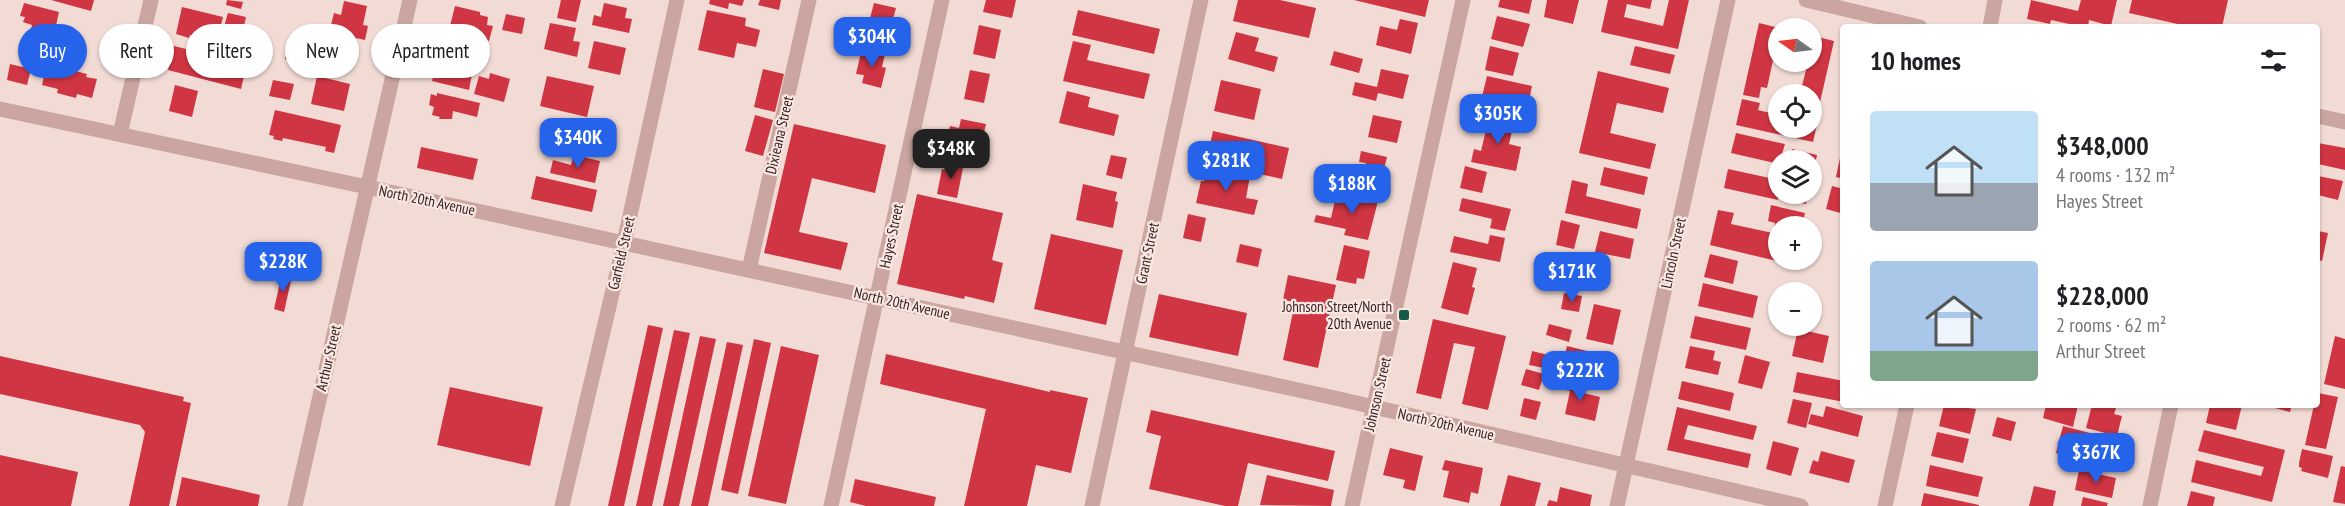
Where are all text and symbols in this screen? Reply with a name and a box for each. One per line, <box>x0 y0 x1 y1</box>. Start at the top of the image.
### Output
pin: $304K <box>830 17 914 68</box>
north arrow <box>1768 18 1822 72</box>
map controls <box>1768 18 1822 336</box>
text: $304K <box>848 23 896 49</box>
chip: Buy <box>18 24 87 78</box>
chip: Rent <box>99 24 174 78</box>
chip: Filters <box>186 24 273 78</box>
chip: New <box>285 24 359 78</box>
chip: Apartment <box>371 24 490 78</box>
text: 10 homes <box>1870 44 1961 77</box>
icon: filters <box>2257 44 2290 77</box>
button: locate <box>1768 84 1822 138</box>
street label: Dixieana Street <box>761 94 797 176</box>
pin: $305K <box>1456 94 1540 145</box>
text: $305K <box>1474 100 1522 126</box>
pin: $340K <box>536 118 620 169</box>
text: $340K <box>554 124 602 150</box>
pin: $348K <box>909 129 993 180</box>
text: $348,000 <box>2056 129 2149 162</box>
text: $348K <box>927 135 975 161</box>
icon: home <box>1918 135 1990 207</box>
pin: $281K <box>1184 141 1268 192</box>
text: $281K <box>1202 147 1250 173</box>
button: layers <box>1768 150 1822 204</box>
text: 4 rooms · 132 m² <box>2056 162 2175 188</box>
pin: $188K <box>1310 164 1394 215</box>
text: $188K <box>1328 170 1376 196</box>
street label: North 20th Avenue <box>377 181 477 219</box>
text: Hayes Street <box>2056 188 2143 214</box>
street label: Hayes Street <box>875 202 907 270</box>
street label: Garfield Street <box>603 215 639 291</box>
street label: Lincoln Street <box>1656 216 1690 290</box>
button: + <box>1768 216 1822 270</box>
street label: Grant Street <box>1131 220 1163 286</box>
pin: $228K <box>241 242 325 293</box>
text: $228K <box>259 248 307 274</box>
pin: $171K <box>1530 252 1614 303</box>
text: $171K <box>1548 258 1596 284</box>
text: $228,000 <box>2056 279 2149 312</box>
button: − <box>1768 282 1822 336</box>
street label: North 20th Avenue <box>852 283 952 323</box>
icon: home <box>1918 285 1990 357</box>
place label: Johnson Street/North 20th Avenue <box>1281 297 1392 333</box>
marker: Johnson Street/North 20th Avenue <box>1397 308 1411 322</box>
text: 2 rooms · 62 m² <box>2056 312 2166 338</box>
street label: Arthur Street <box>311 323 345 393</box>
text: Arthur Street <box>2056 338 2146 364</box>
pin: $222K <box>1538 351 1622 402</box>
street label: Johnson Street <box>1359 355 1395 434</box>
text: $222K <box>1556 357 1604 383</box>
street label: North 20th Avenue <box>1396 404 1496 444</box>
pin: $367K <box>2054 433 2138 484</box>
text: $367K <box>2072 439 2120 465</box>

